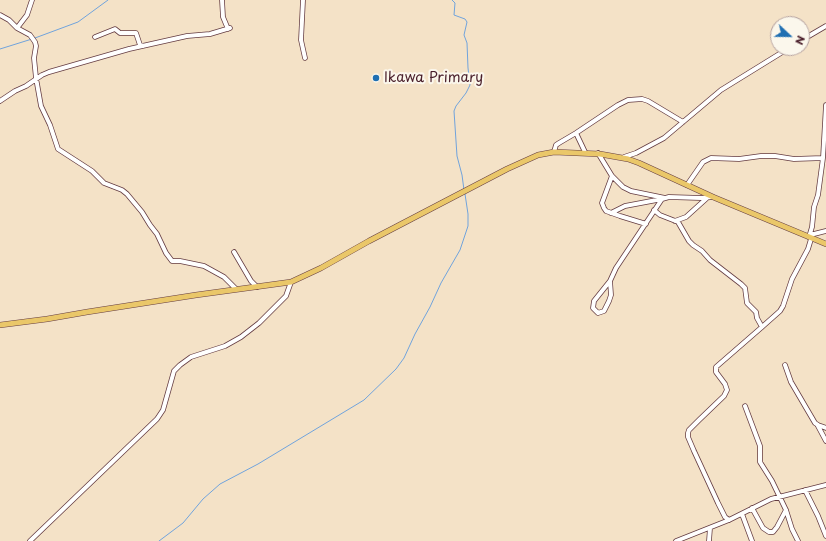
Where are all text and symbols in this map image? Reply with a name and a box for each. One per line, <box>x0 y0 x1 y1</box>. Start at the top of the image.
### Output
north arrow <box>770 16 810 56</box>
text: N <box>791 33 810 48</box>
place label: Ikawa Primary <box>384 70 483 86</box>
marker: Ikawa Primary <box>371 73 381 83</box>

